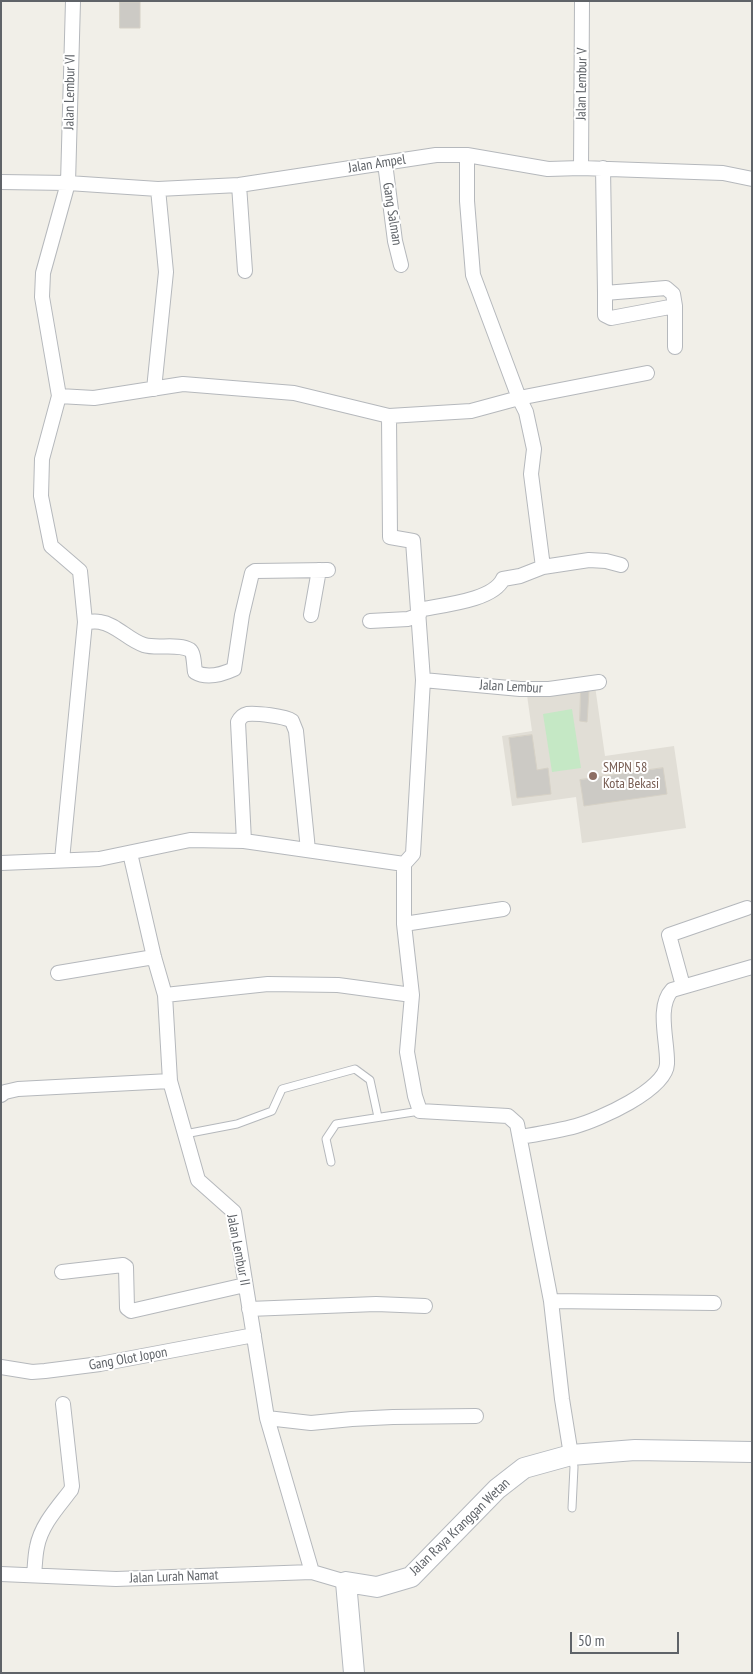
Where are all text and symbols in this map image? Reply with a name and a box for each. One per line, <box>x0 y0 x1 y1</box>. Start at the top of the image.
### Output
street label: Jalan Lembur V <box>573 48 591 120</box>
street label: Jalan Lembur VI <box>61 54 79 130</box>
street label: Jalan Ampel <box>347 151 407 177</box>
street label: Gang Salman <box>379 181 405 247</box>
street label: Jalan Lembur <box>479 677 543 697</box>
place label: SMPN 58 Kota Bekasi <box>603 760 659 792</box>
marker: SMPN 58 Kota Bekasi <box>587 770 599 782</box>
street label: Jalan Lembur II <box>223 1213 253 1287</box>
street label: Gang Olot Jopon <box>88 1344 168 1374</box>
street label: Jalan Raya Kranggan Wetan <box>407 1475 513 1579</box>
street label: Jalan Lurah Namat <box>129 1567 219 1587</box>
scale bar <box>573 1622 682 1654</box>
text: 50 m <box>578 1631 604 1650</box>

